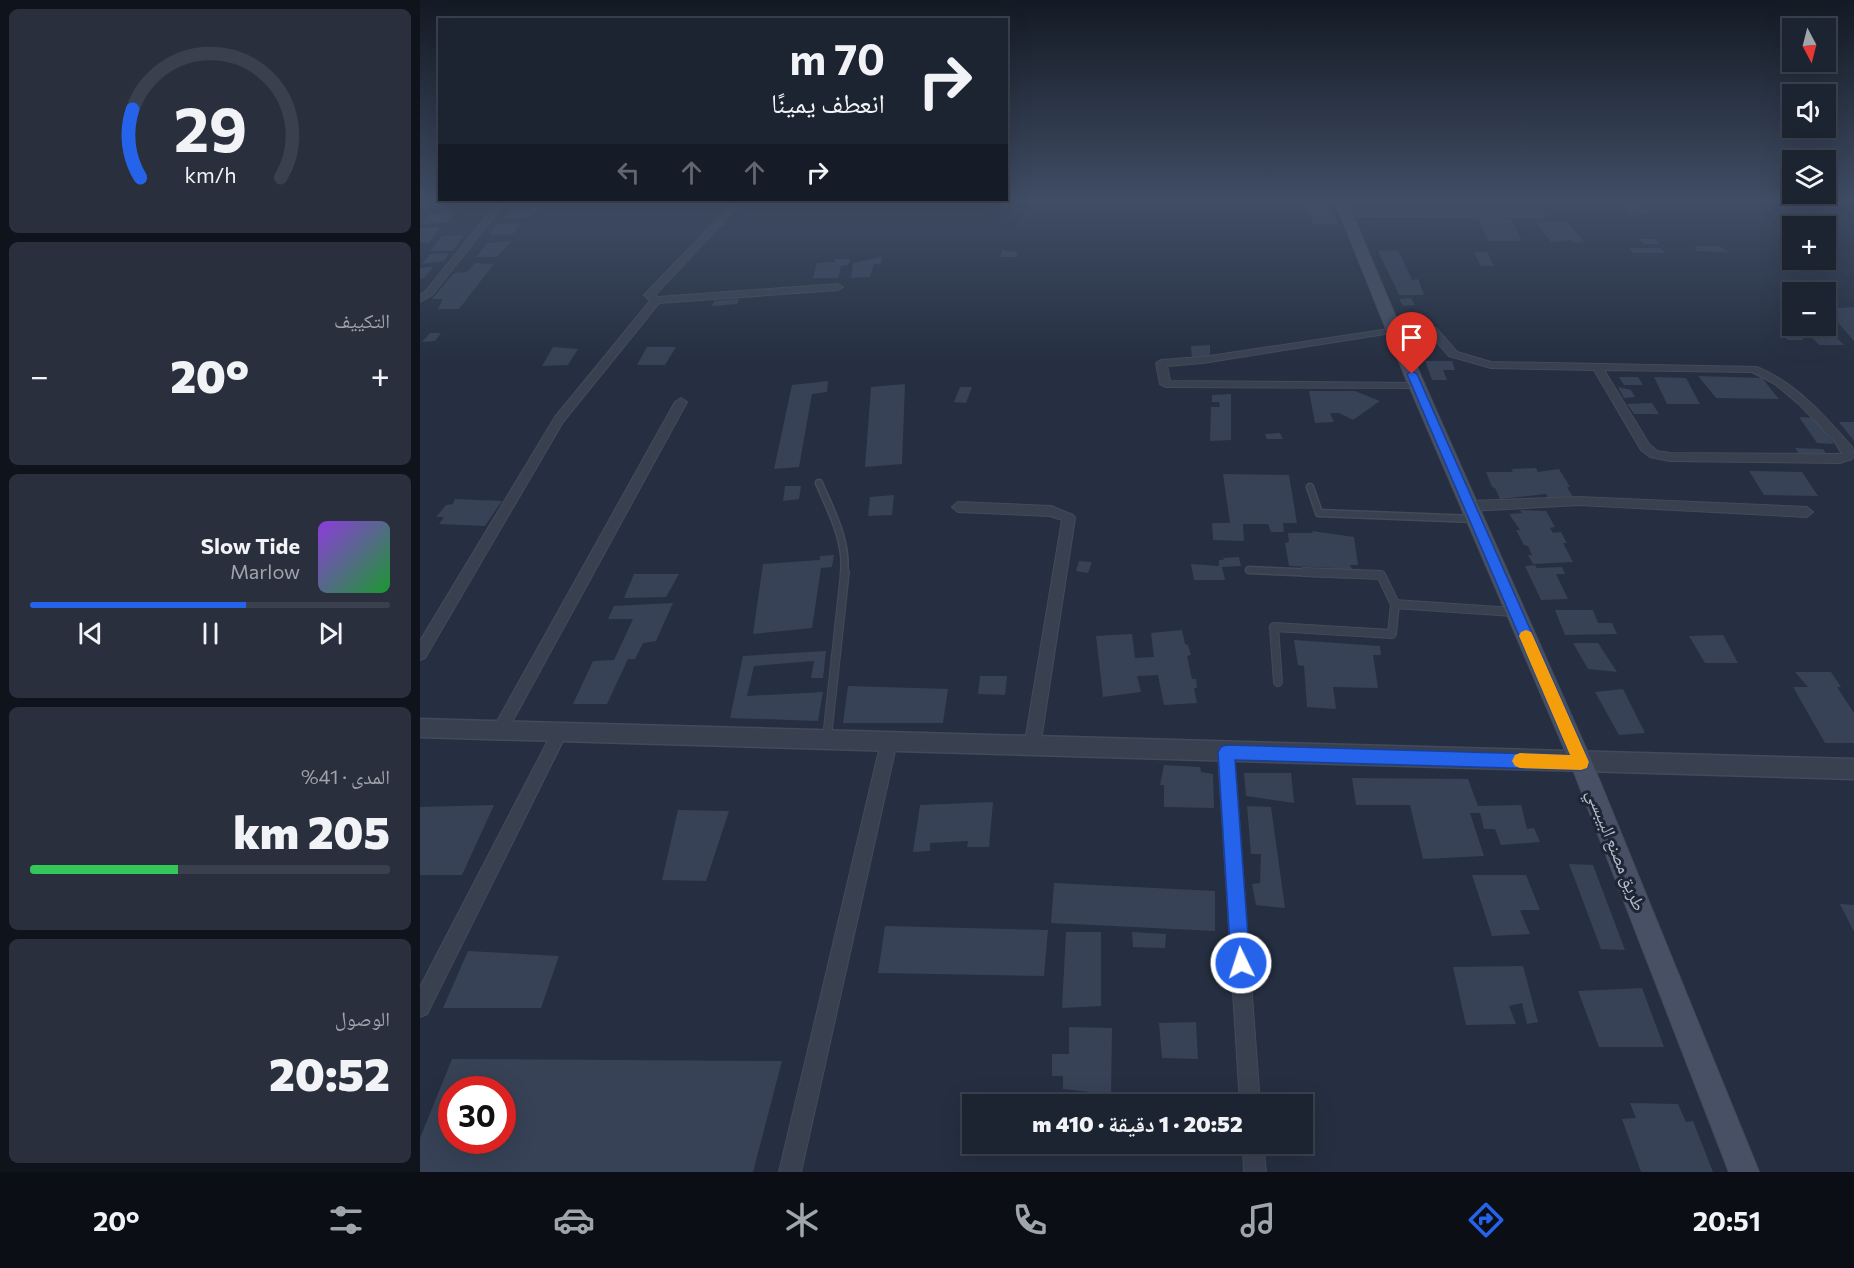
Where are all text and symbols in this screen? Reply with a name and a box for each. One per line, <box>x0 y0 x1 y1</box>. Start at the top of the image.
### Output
north arrow <box>1782 18 1836 72</box>
map controls <box>1782 18 1836 336</box>
text: 70 m <box>790 32 885 84</box>
icon: right <box>906 42 984 120</box>
button: sound <box>1782 84 1836 138</box>
text: انعطف يمينًا <box>771 86 885 119</box>
text: 29 <box>173 89 247 165</box>
button: layers <box>1782 150 1836 204</box>
icon: left <box>612 156 645 189</box>
icon: ahead <box>675 156 708 189</box>
icon: ahead <box>738 156 771 189</box>
icon: right <box>801 156 834 189</box>
text: km/h <box>184 161 236 187</box>
button: + <box>1782 216 1836 270</box>
button: − <box>1782 282 1836 336</box>
text: التكييف <box>334 308 390 332</box>
pin <box>1386 312 1437 374</box>
icon: arrive <box>1395 321 1428 354</box>
text: 20° <box>170 347 249 402</box>
text: − <box>30 354 49 395</box>
text: + <box>371 354 390 395</box>
text: Slow Tide <box>201 532 300 559</box>
text: Marlow <box>230 559 300 583</box>
icon: previous <box>74 617 107 650</box>
icon: pause <box>194 617 227 650</box>
icon: next <box>314 617 347 650</box>
text: المدى · 41% <box>301 764 390 788</box>
street label: طريق مصنع البيبسي <box>1578 786 1651 915</box>
text: 205 km <box>233 803 390 858</box>
position arrow <box>1209 931 1273 995</box>
text: الوصول <box>335 1006 390 1030</box>
text: 20:52 <box>269 1045 390 1100</box>
speed limit sign: 30 <box>438 1076 516 1154</box>
text: 20:52 · 1 دقيقة · 410 m <box>1032 1110 1243 1137</box>
icon: filters <box>325 1199 367 1241</box>
icon: car <box>553 1199 595 1241</box>
icon: climate <box>781 1199 823 1241</box>
icon: phone <box>1009 1199 1051 1241</box>
icon: music <box>1237 1199 1279 1241</box>
icon: directions <box>1465 1199 1507 1241</box>
text: 20° <box>93 1204 140 1237</box>
text: 20:51 <box>1693 1204 1761 1237</box>

